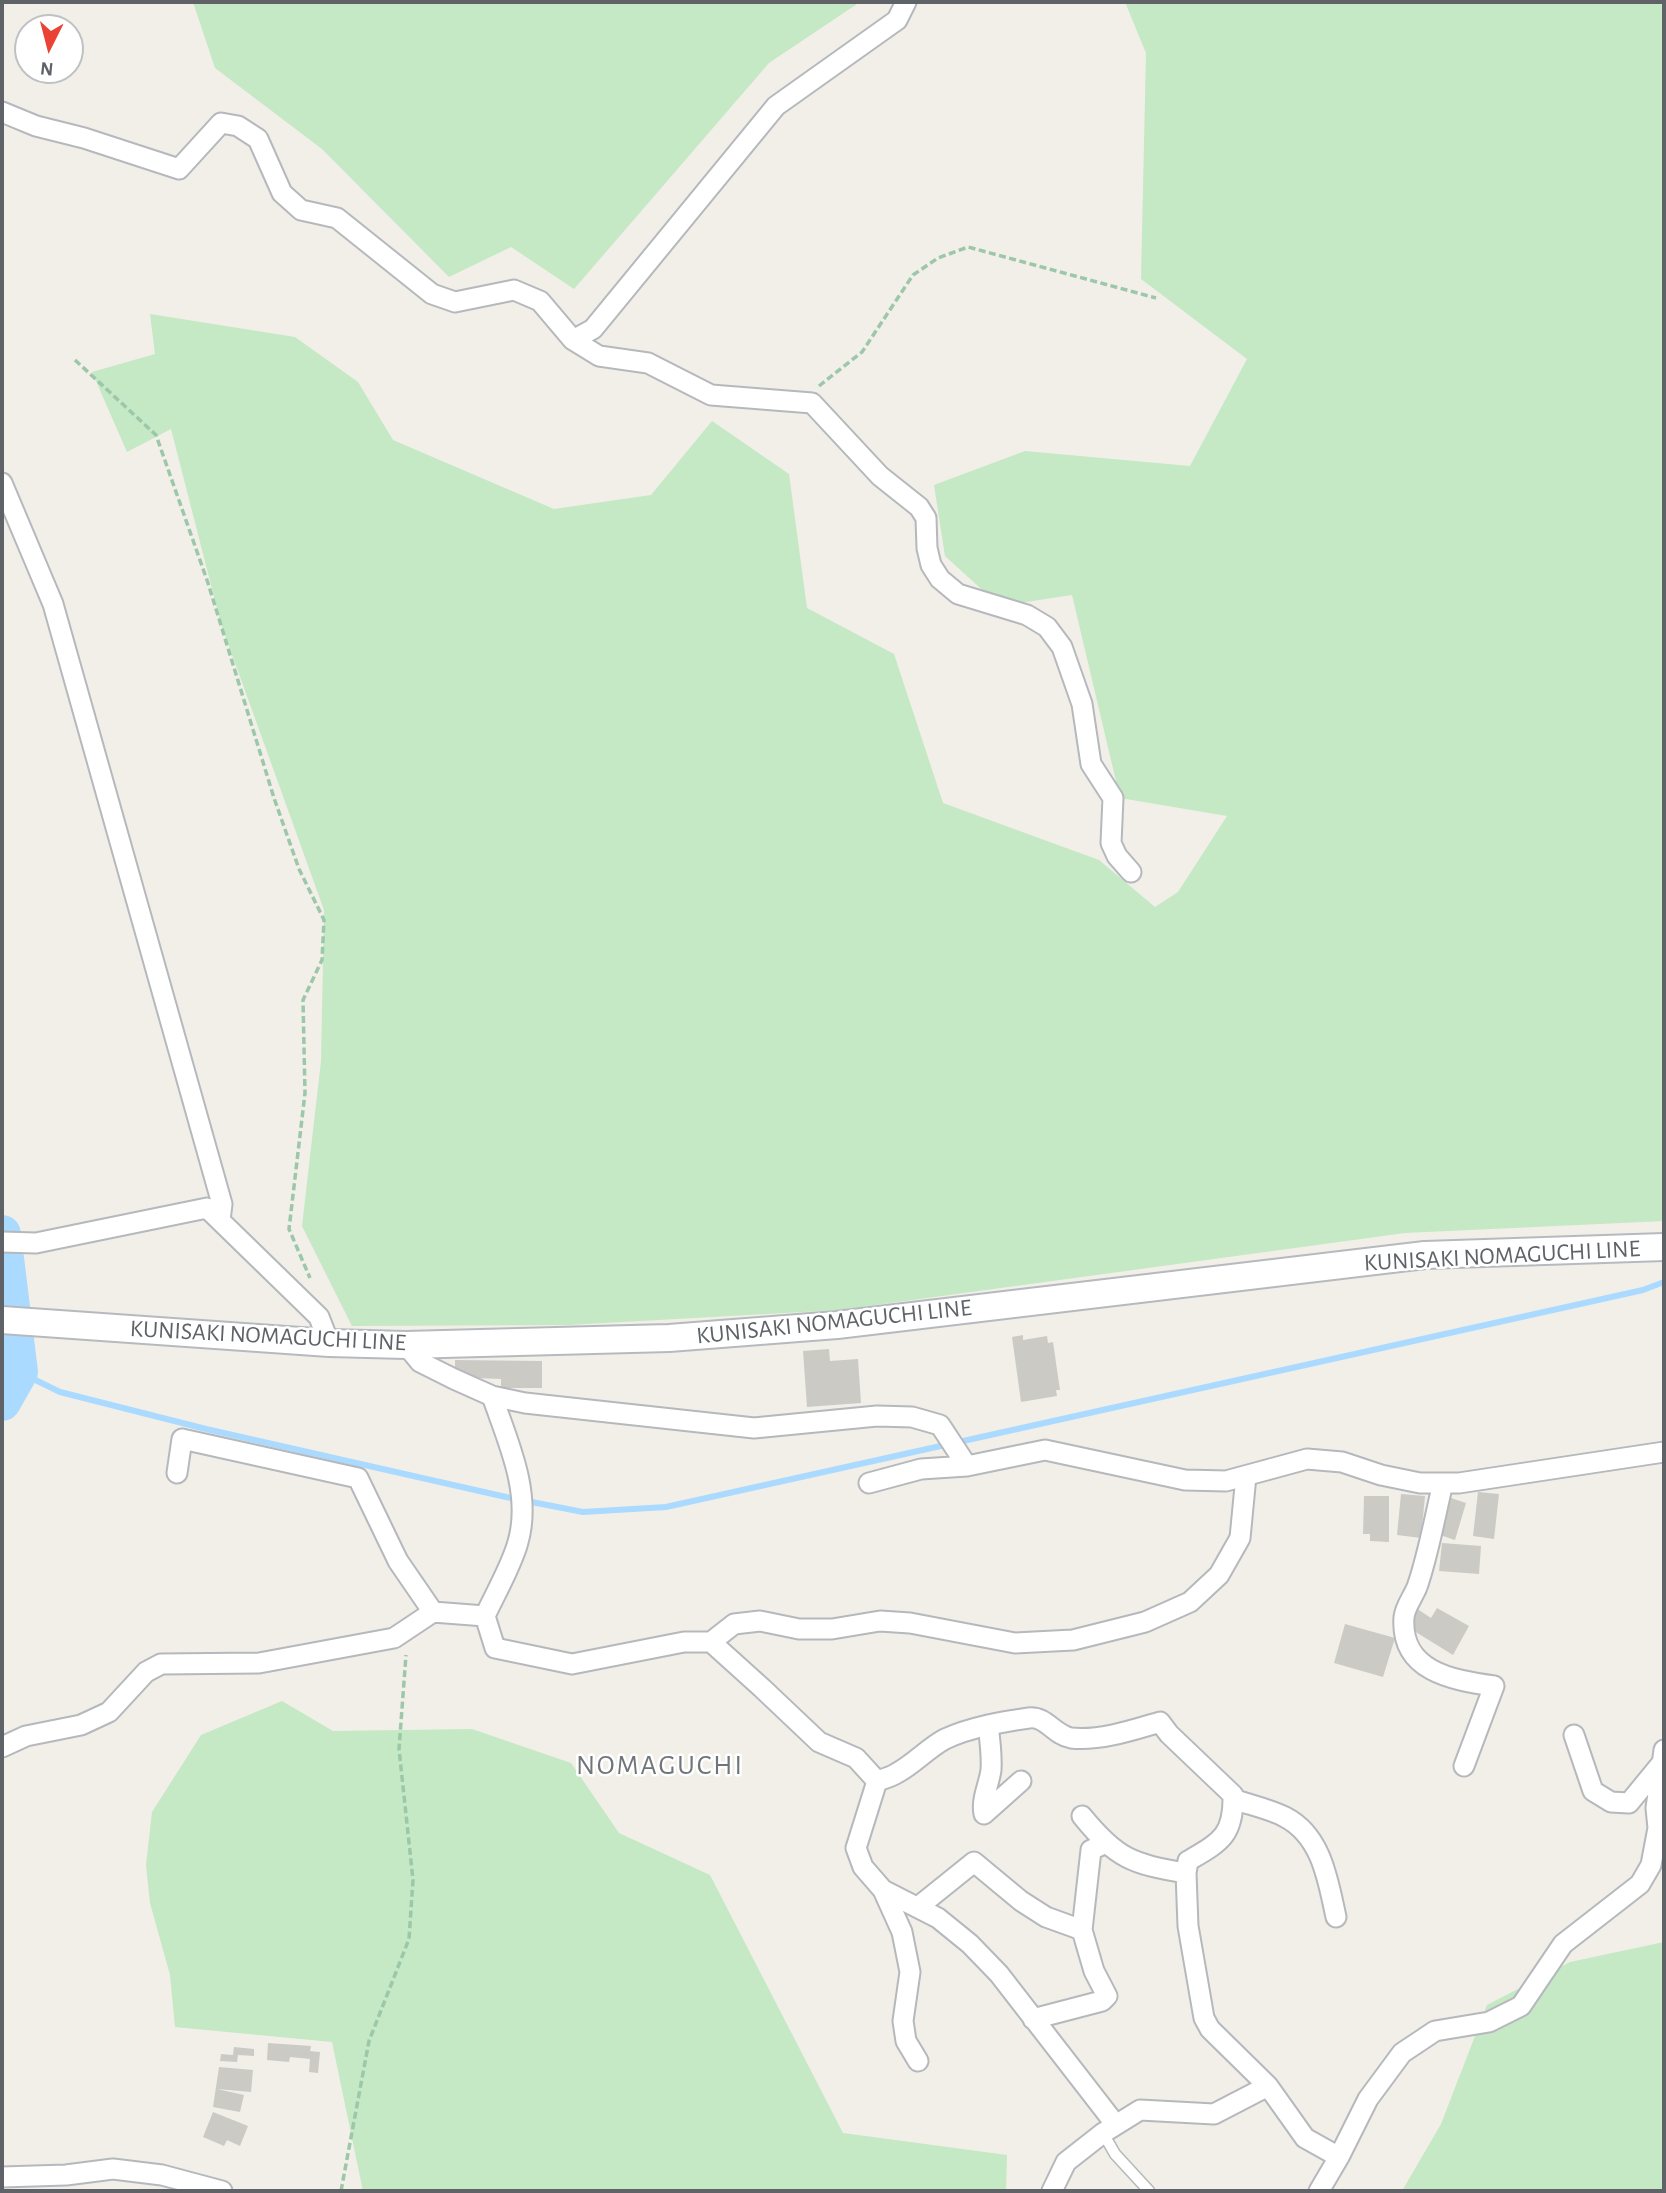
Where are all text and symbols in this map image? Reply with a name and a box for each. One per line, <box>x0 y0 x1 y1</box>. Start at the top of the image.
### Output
north arrow <box>14 14 84 84</box>
text: N <box>39 58 55 79</box>
street label: KUNISAKI NOMAGUCHI LINE <box>1363 1234 1641 1278</box>
street label: KUNISAKI NOMAGUCHI LINE <box>695 1293 973 1351</box>
street label: KUNISAKI NOMAGUCHI LINE <box>129 1314 407 1358</box>
district label: NOMAGUCHI <box>577 1749 743 1783</box>

